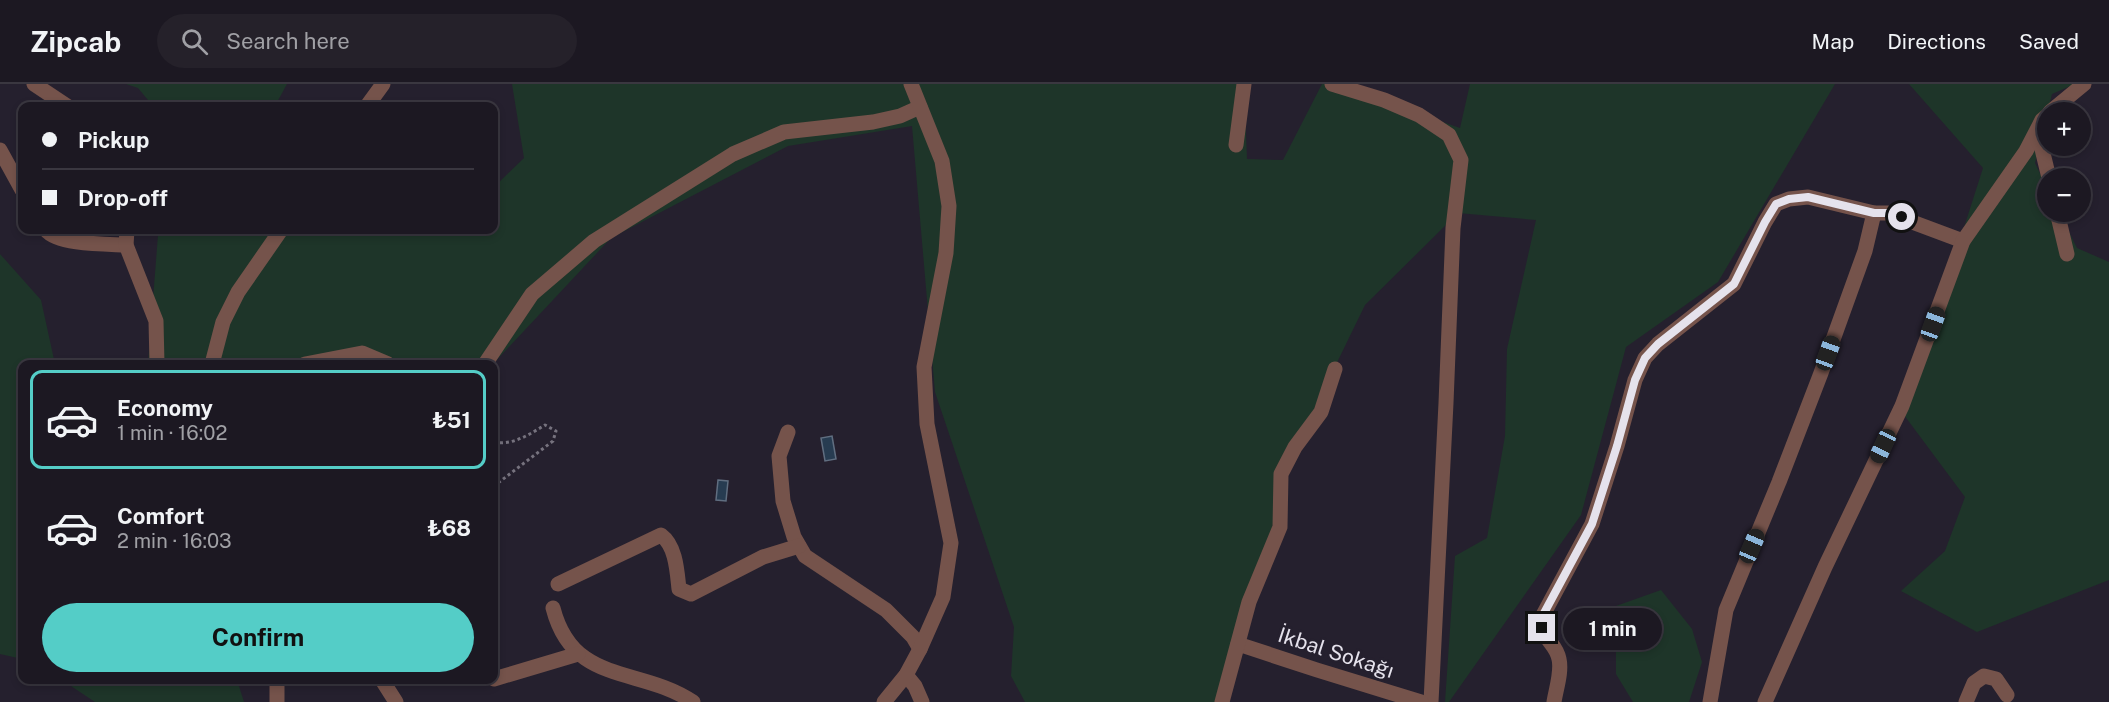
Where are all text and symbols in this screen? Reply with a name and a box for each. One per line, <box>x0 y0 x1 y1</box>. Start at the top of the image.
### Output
search box <box>157 14 577 68</box>
text: Zipcab <box>30 25 121 58</box>
icon: search <box>178 25 211 58</box>
text: Search here <box>226 28 350 54</box>
text: Map <box>1812 29 1854 54</box>
text: Directions <box>1887 29 1986 54</box>
text: Saved <box>2019 29 2079 54</box>
map controls <box>2037 102 2091 222</box>
button: + <box>2037 102 2091 156</box>
text: Pickup <box>78 127 149 153</box>
button: − <box>2037 168 2091 222</box>
text: Drop-off <box>78 185 168 211</box>
route start <box>1888 203 1915 230</box>
car <box>1918 304 1948 344</box>
car <box>1813 333 1843 373</box>
icon: car <box>45 393 99 447</box>
text: Economy <box>117 395 213 421</box>
text: ₺51 <box>432 407 471 433</box>
text: 1 min · 16:02 <box>117 421 227 445</box>
car <box>1867 426 1899 466</box>
icon: car <box>45 501 99 555</box>
text: Comfort <box>117 503 204 529</box>
text: ₺68 <box>427 515 471 541</box>
car <box>1737 526 1767 566</box>
text: 2 min · 16:03 <box>117 529 232 553</box>
button: Confirm <box>42 603 474 672</box>
callout: 1 min <box>1563 607 1662 649</box>
route end <box>1528 614 1555 641</box>
text: 1 min <box>1588 617 1637 641</box>
street label: İkbal Sokağı <box>1275 622 1397 683</box>

